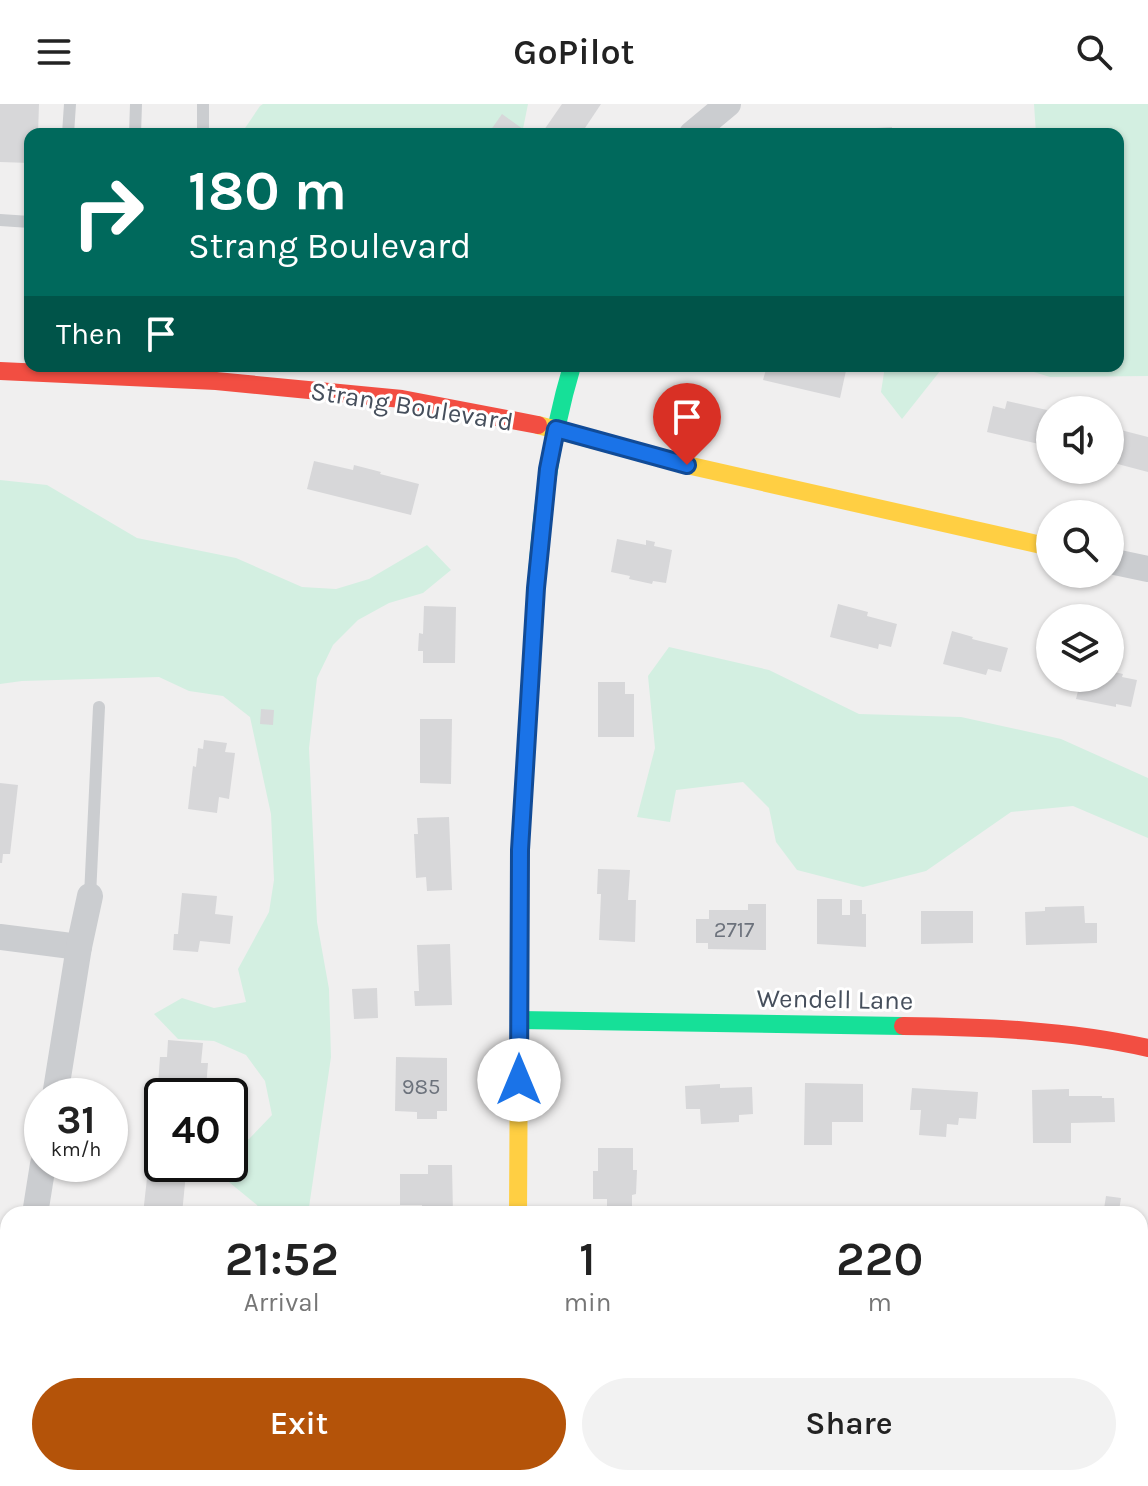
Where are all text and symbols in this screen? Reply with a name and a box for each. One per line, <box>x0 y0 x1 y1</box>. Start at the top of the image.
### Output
icon: menu <box>32 30 76 74</box>
icon: search <box>1072 30 1116 74</box>
text: GoPilot <box>513 31 635 73</box>
text: 180 m <box>188 158 347 223</box>
icon: right <box>56 160 160 264</box>
text: Strang Boulevard <box>188 225 471 267</box>
icon: arrive <box>139 312 183 356</box>
text: Then <box>56 316 123 352</box>
street label: Strang Boulevard <box>308 375 515 438</box>
pin <box>653 383 721 465</box>
icon: arrive <box>665 395 709 439</box>
map controls <box>1036 396 1124 692</box>
button: sound <box>1036 396 1124 484</box>
button: search <box>1036 500 1124 588</box>
button: layers <box>1036 604 1124 692</box>
house number: 2717 <box>714 917 754 943</box>
street label: Wendell Lane <box>756 983 913 1016</box>
position arrow <box>477 1038 561 1122</box>
house number: 985 <box>402 1074 440 1100</box>
speed limit sign: 40 <box>144 1078 248 1182</box>
text: 31 <box>56 1096 96 1143</box>
text: km/h <box>51 1138 101 1161</box>
text: 21:52 <box>225 1231 339 1287</box>
text: 1 <box>579 1231 596 1287</box>
text: 220 <box>836 1231 923 1287</box>
text: Arrival <box>244 1287 320 1318</box>
text: min <box>564 1287 611 1318</box>
text: m <box>868 1287 892 1318</box>
button: Exit <box>32 1378 566 1470</box>
button: Share <box>582 1378 1116 1470</box>

